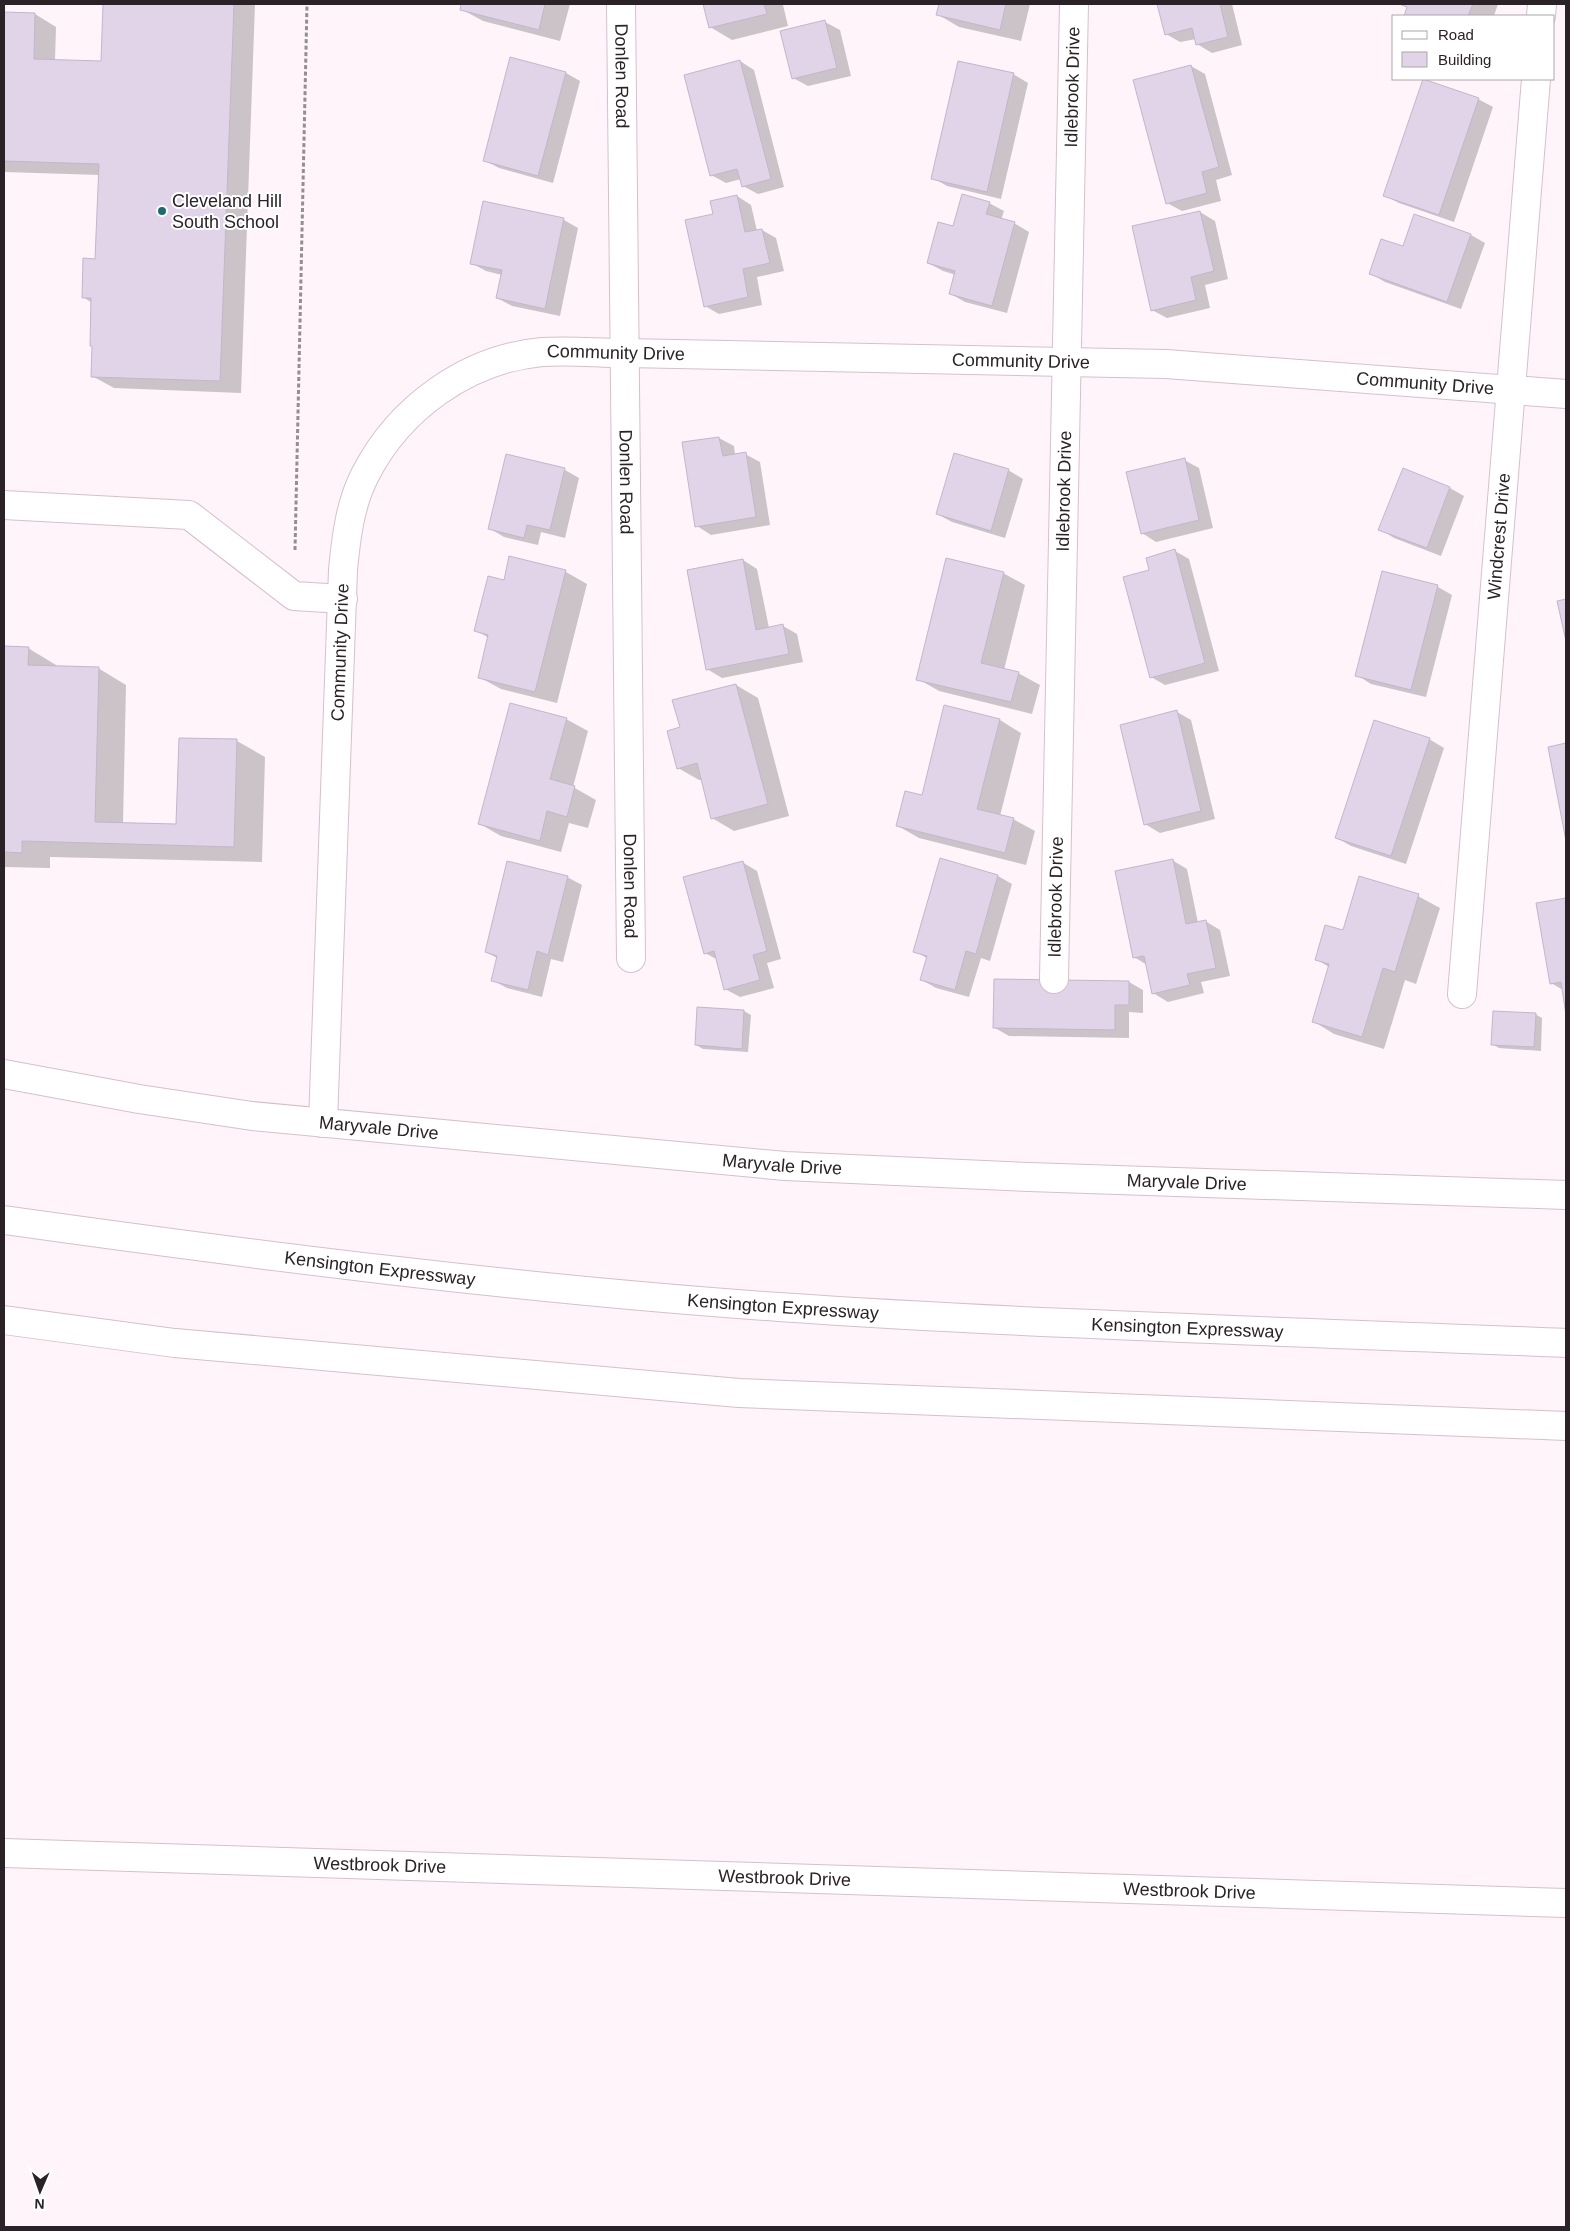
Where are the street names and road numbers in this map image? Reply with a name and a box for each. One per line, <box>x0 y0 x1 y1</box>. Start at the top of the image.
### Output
street label: Donlen Road <box>611 23 632 129</box>
street label: Idlebrook Drive <box>1061 26 1084 148</box>
street label: Community Drive <box>547 341 685 364</box>
street label: Community Drive <box>952 350 1090 372</box>
street label: Community Drive <box>1355 368 1495 399</box>
street label: Donlen Road <box>615 429 637 535</box>
street label: Idlebrook Drive <box>1053 430 1075 552</box>
street label: Windcrest Drive <box>1484 472 1514 601</box>
street label: Community Drive <box>328 583 353 722</box>
street label: Donlen Road <box>620 833 641 939</box>
street label: Idlebrook Drive <box>1044 836 1067 958</box>
street label: Maryvale Drive <box>318 1112 440 1143</box>
street label: Maryvale Drive <box>721 1150 843 1179</box>
street label: Maryvale Drive <box>1126 1170 1247 1194</box>
street label: Kensington Expressway <box>283 1248 476 1290</box>
street label: Kensington Expressway <box>686 1290 879 1323</box>
street label: Kensington Expressway <box>1091 1314 1284 1342</box>
street label: Westbrook Drive <box>313 1853 446 1877</box>
street label: Westbrook Drive <box>718 1866 851 1890</box>
street label: Westbrook Drive <box>1123 1879 1256 1903</box>

